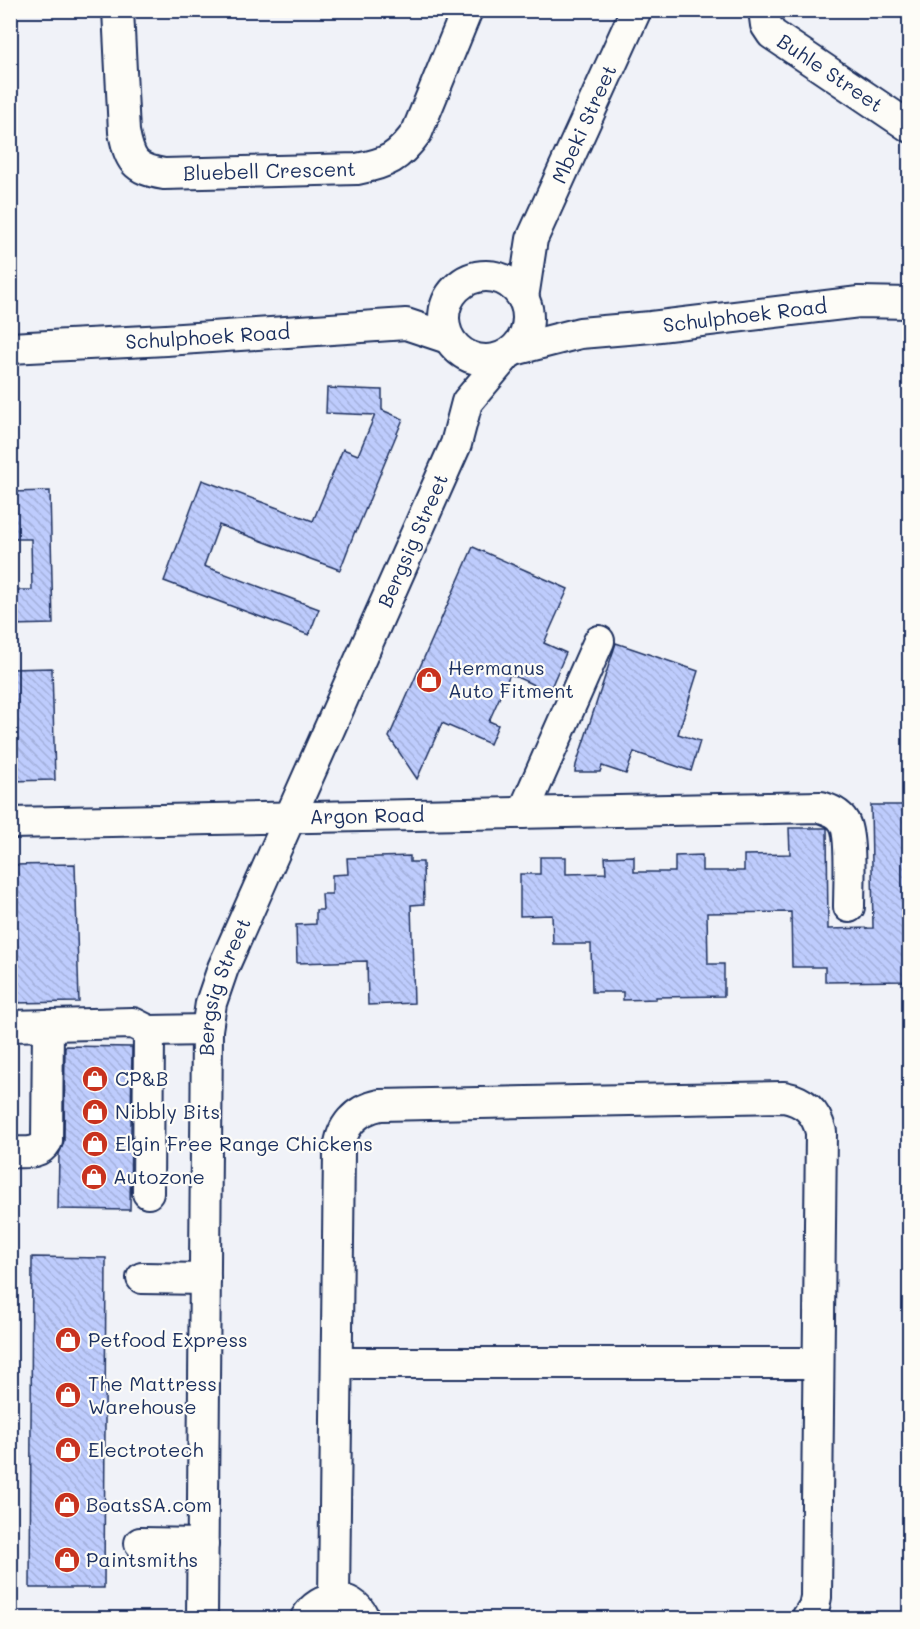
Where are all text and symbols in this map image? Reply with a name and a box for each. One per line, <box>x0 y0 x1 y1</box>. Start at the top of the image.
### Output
street label: Buhle Street <box>773 27 889 117</box>
street label: Mbeki Street <box>545 60 622 187</box>
street label: Bluebell Crescent <box>183 155 356 185</box>
street label: Schulphoek Road <box>661 292 828 337</box>
street label: Schulphoek Road <box>125 318 291 354</box>
street label: Bergsig Street <box>371 469 453 611</box>
place label: Hermanus Auto Fitment <box>448 654 574 703</box>
shop icon: Hermanus Auto Fitment <box>414 665 444 695</box>
street label: Argon Road <box>309 801 425 829</box>
street label: Bergsig Street <box>193 913 256 1056</box>
shop icon: CP&B <box>80 1064 110 1094</box>
place label: CP&B <box>115 1065 168 1091</box>
shop icon: Nibbly Bits <box>80 1097 110 1127</box>
place label: Nibbly Bits <box>115 1098 220 1124</box>
shop icon: Elgin Free Range Chickens <box>80 1129 110 1159</box>
place label: Elgin Free Range Chickens <box>115 1130 373 1156</box>
shop icon: Autozone <box>79 1162 109 1192</box>
place label: Autozone <box>113 1163 205 1189</box>
shop icon: Petfood Express <box>53 1325 83 1355</box>
place label: Petfood Express <box>88 1326 248 1352</box>
place label: The Mattress Warehouse <box>88 1370 217 1419</box>
shop icon: The Mattress Warehouse <box>53 1380 83 1410</box>
shop icon: Electrotech <box>53 1435 83 1465</box>
place label: Electrotech <box>88 1436 204 1462</box>
shop icon: BoatsSA.com <box>52 1490 82 1520</box>
place label: BoatsSA.com <box>86 1491 212 1517</box>
shop icon: Paintsmiths <box>52 1545 82 1575</box>
place label: Paintsmiths <box>86 1546 198 1572</box>

